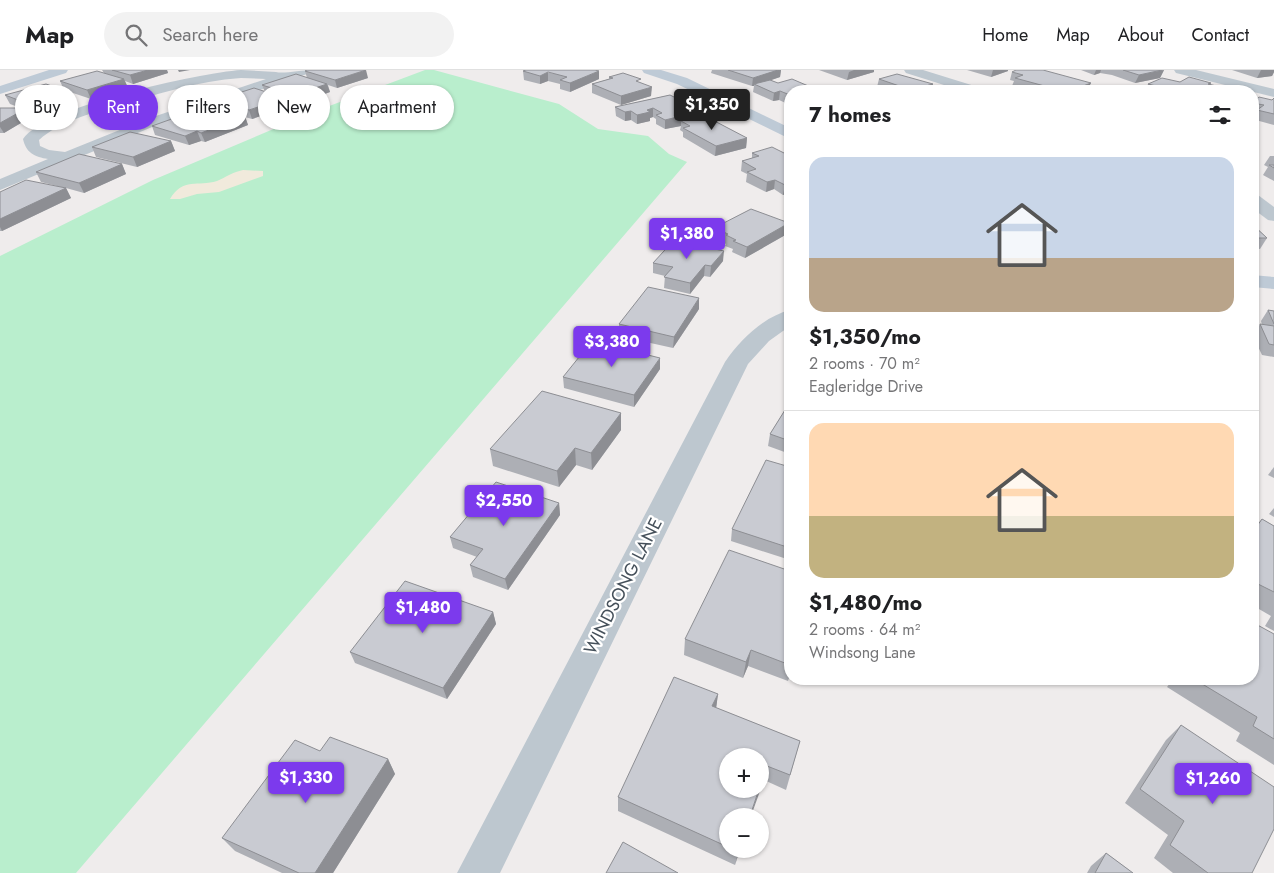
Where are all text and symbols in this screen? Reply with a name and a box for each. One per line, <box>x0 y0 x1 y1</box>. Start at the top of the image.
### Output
search box <box>104 12 454 57</box>
text: Map <box>25 17 74 52</box>
icon: search <box>122 21 150 49</box>
text: Search here <box>162 21 258 48</box>
text: Home <box>982 22 1028 48</box>
text: Map <box>1056 22 1090 48</box>
text: About <box>1118 22 1163 48</box>
text: Contact <box>1191 22 1249 48</box>
chip: Buy <box>15 85 78 130</box>
chip: Rent <box>88 85 158 130</box>
chip: Filters <box>168 85 248 130</box>
chip: New <box>258 85 330 130</box>
chip: Apartment <box>340 85 454 130</box>
pin: $1,350 <box>671 88 753 131</box>
text: $1,350 <box>685 93 739 116</box>
text: 7 homes <box>809 100 891 130</box>
icon: filters <box>1206 101 1234 129</box>
icon: home <box>977 190 1067 280</box>
pin: $1,380 <box>646 218 728 260</box>
text: $1,380 <box>660 222 714 245</box>
text: $1,350/mo <box>809 322 921 352</box>
pin: $3,380 <box>571 326 653 368</box>
text: $3,380 <box>584 330 640 353</box>
text: 2 rooms · 70 m² <box>809 352 920 375</box>
text: Eagleridge Drive <box>809 375 923 398</box>
icon: home <box>977 455 1067 545</box>
pin: $2,550 <box>463 484 545 527</box>
text: $2,550 <box>476 489 532 512</box>
street label: WINDSONG LANE <box>577 513 669 659</box>
text: $1,480/mo <box>809 588 922 618</box>
pin: $1,480 <box>382 592 464 634</box>
text: $1,480 <box>395 596 451 619</box>
text: 2 rooms · 64 m² <box>809 618 920 641</box>
text: Windsong Lane <box>809 641 916 664</box>
map controls <box>719 748 769 858</box>
button: + <box>719 748 769 798</box>
pin: $1,330 <box>265 762 347 804</box>
pin: $1,260 <box>1172 762 1254 805</box>
text: $1,330 <box>279 766 333 789</box>
text: $1,260 <box>1185 767 1241 790</box>
button: − <box>719 808 769 858</box>

